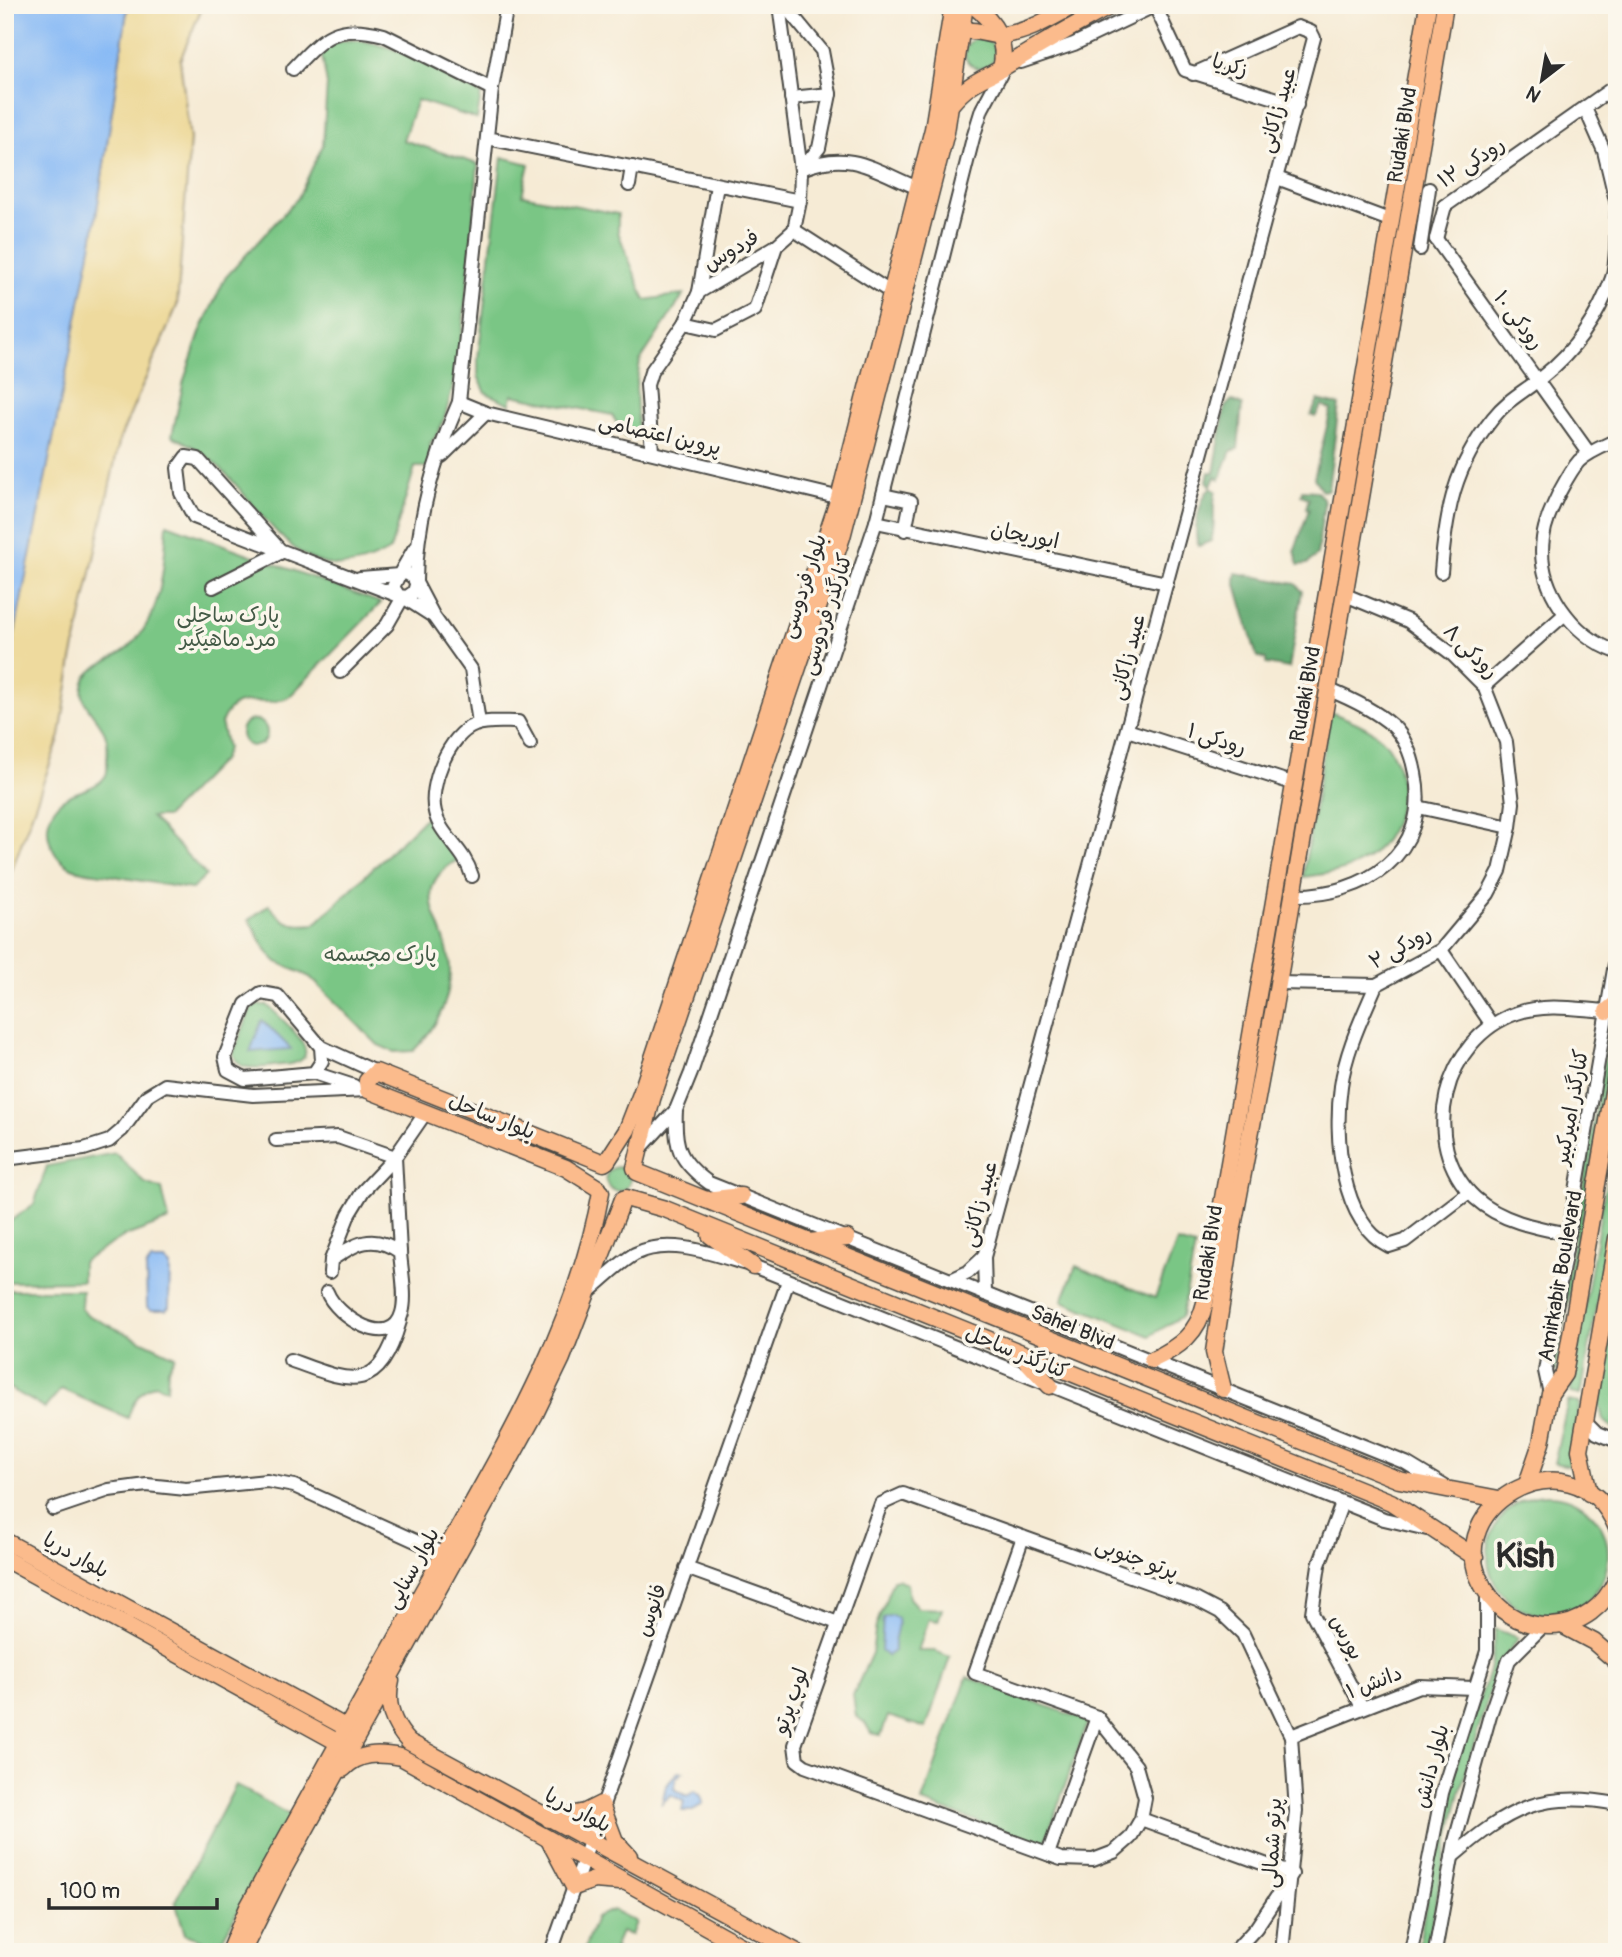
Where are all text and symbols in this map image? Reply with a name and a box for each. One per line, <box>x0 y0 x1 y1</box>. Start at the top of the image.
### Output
north arrow <box>1506 46 1576 116</box>
street label: زکریا <box>1209 48 1251 83</box>
street label: عبید زاکانی <box>1252 64 1303 156</box>
text: N <box>1522 80 1545 107</box>
street label: Rudaki Blvd <box>1382 85 1423 185</box>
street label: رودکی ۱۲ <box>1433 131 1510 194</box>
street label: فردوس <box>698 223 764 278</box>
street label: رودکی ۱۰ <box>1488 285 1550 355</box>
street label: پروین اعتصامی <box>596 407 724 462</box>
street label: ابوریحان <box>988 516 1061 555</box>
street label: بلوار فردوسی <box>774 531 833 642</box>
street label: کنارگذر فردوسی <box>794 550 859 678</box>
park label: پارک ساحلی مرد ماهیگیر <box>177 602 279 653</box>
street label: عبید زاکانی <box>1103 611 1152 703</box>
street label: رودکی ۸ <box>1437 618 1504 685</box>
street label: Rudaki Blvd <box>1284 644 1327 744</box>
street label: رودکی ۱ <box>1184 717 1250 762</box>
street label: رودکی ۲ <box>1364 919 1436 976</box>
park label: پارک مجسمه <box>323 941 437 968</box>
street label: کنارگذر امیرکبیر <box>1548 1047 1595 1169</box>
street label: بلوار ساحل <box>445 1087 539 1146</box>
street label: عبید زاکانی <box>955 1158 1004 1250</box>
street label: Amirkabir Boulevard <box>1532 1188 1589 1364</box>
street label: Rudaki Blvd <box>1188 1203 1229 1303</box>
street label: Sahel Blvd <box>1027 1298 1119 1357</box>
street label: کنارگذر ساحل <box>961 1319 1072 1385</box>
street label: بلوار سنایی <box>379 1523 446 1614</box>
street label: بلوار دریا <box>38 1526 113 1585</box>
street label: پرتو جنوبی <box>1092 1531 1182 1586</box>
district label: Kish <box>1495 1534 1555 1578</box>
street label: فانوس <box>630 1580 673 1640</box>
street label: بورس <box>1323 1610 1370 1665</box>
street label: دانش ۱ <box>1342 1660 1406 1705</box>
street label: لوپ پرتو <box>766 1664 814 1739</box>
street label: بلوار دانش <box>1407 1721 1456 1811</box>
street label: بلوار دریا <box>540 1782 616 1839</box>
street label: پرتو شمالی <box>1257 1797 1288 1889</box>
scale bar <box>49 1866 217 1910</box>
text: 100 m <box>60 1878 120 1905</box>

